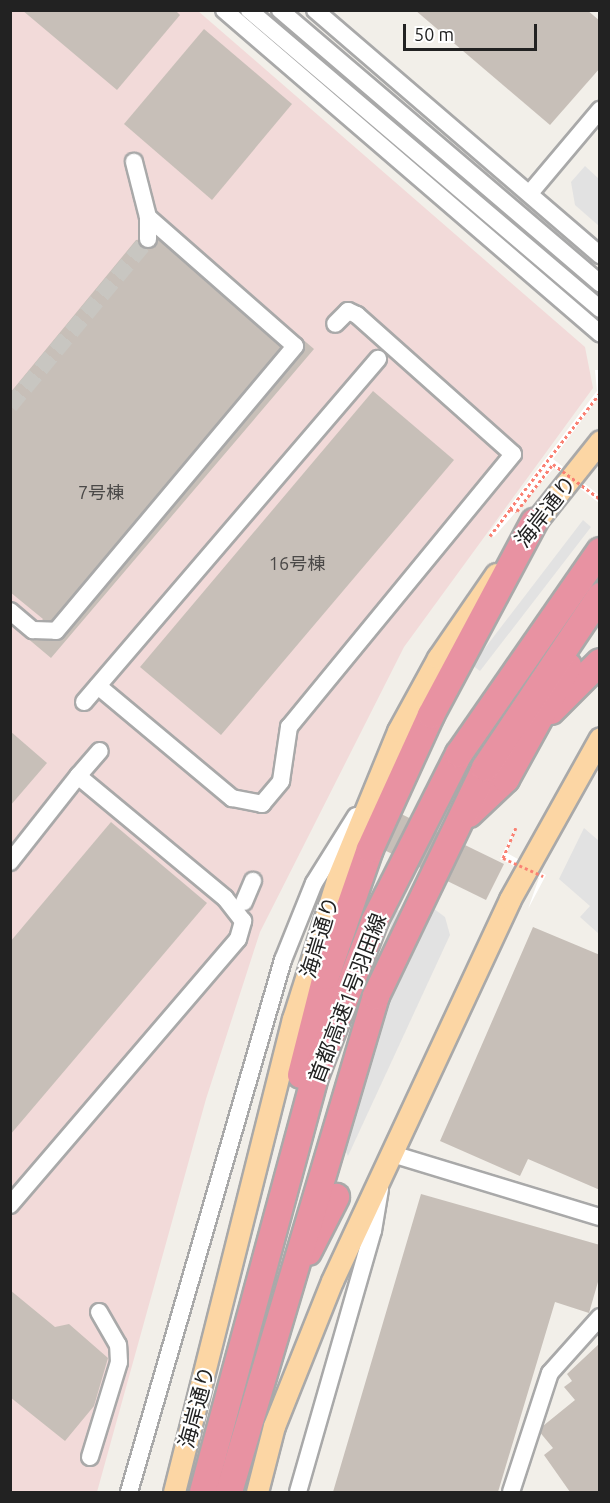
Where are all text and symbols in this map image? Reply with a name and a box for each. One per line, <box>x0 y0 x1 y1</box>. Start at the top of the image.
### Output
scale bar <box>406 12 540 50</box>
text: 50 m <box>414 24 454 44</box>
street label: 海岸通り <box>509 470 581 552</box>
house number: 7号棟 <box>78 481 124 503</box>
house number: 16号棟 <box>269 552 325 574</box>
street label: 海岸通り <box>295 893 343 981</box>
street label: 首都高速1号羽田線 <box>303 910 391 1086</box>
street label: 海岸通り <box>173 1363 219 1451</box>

